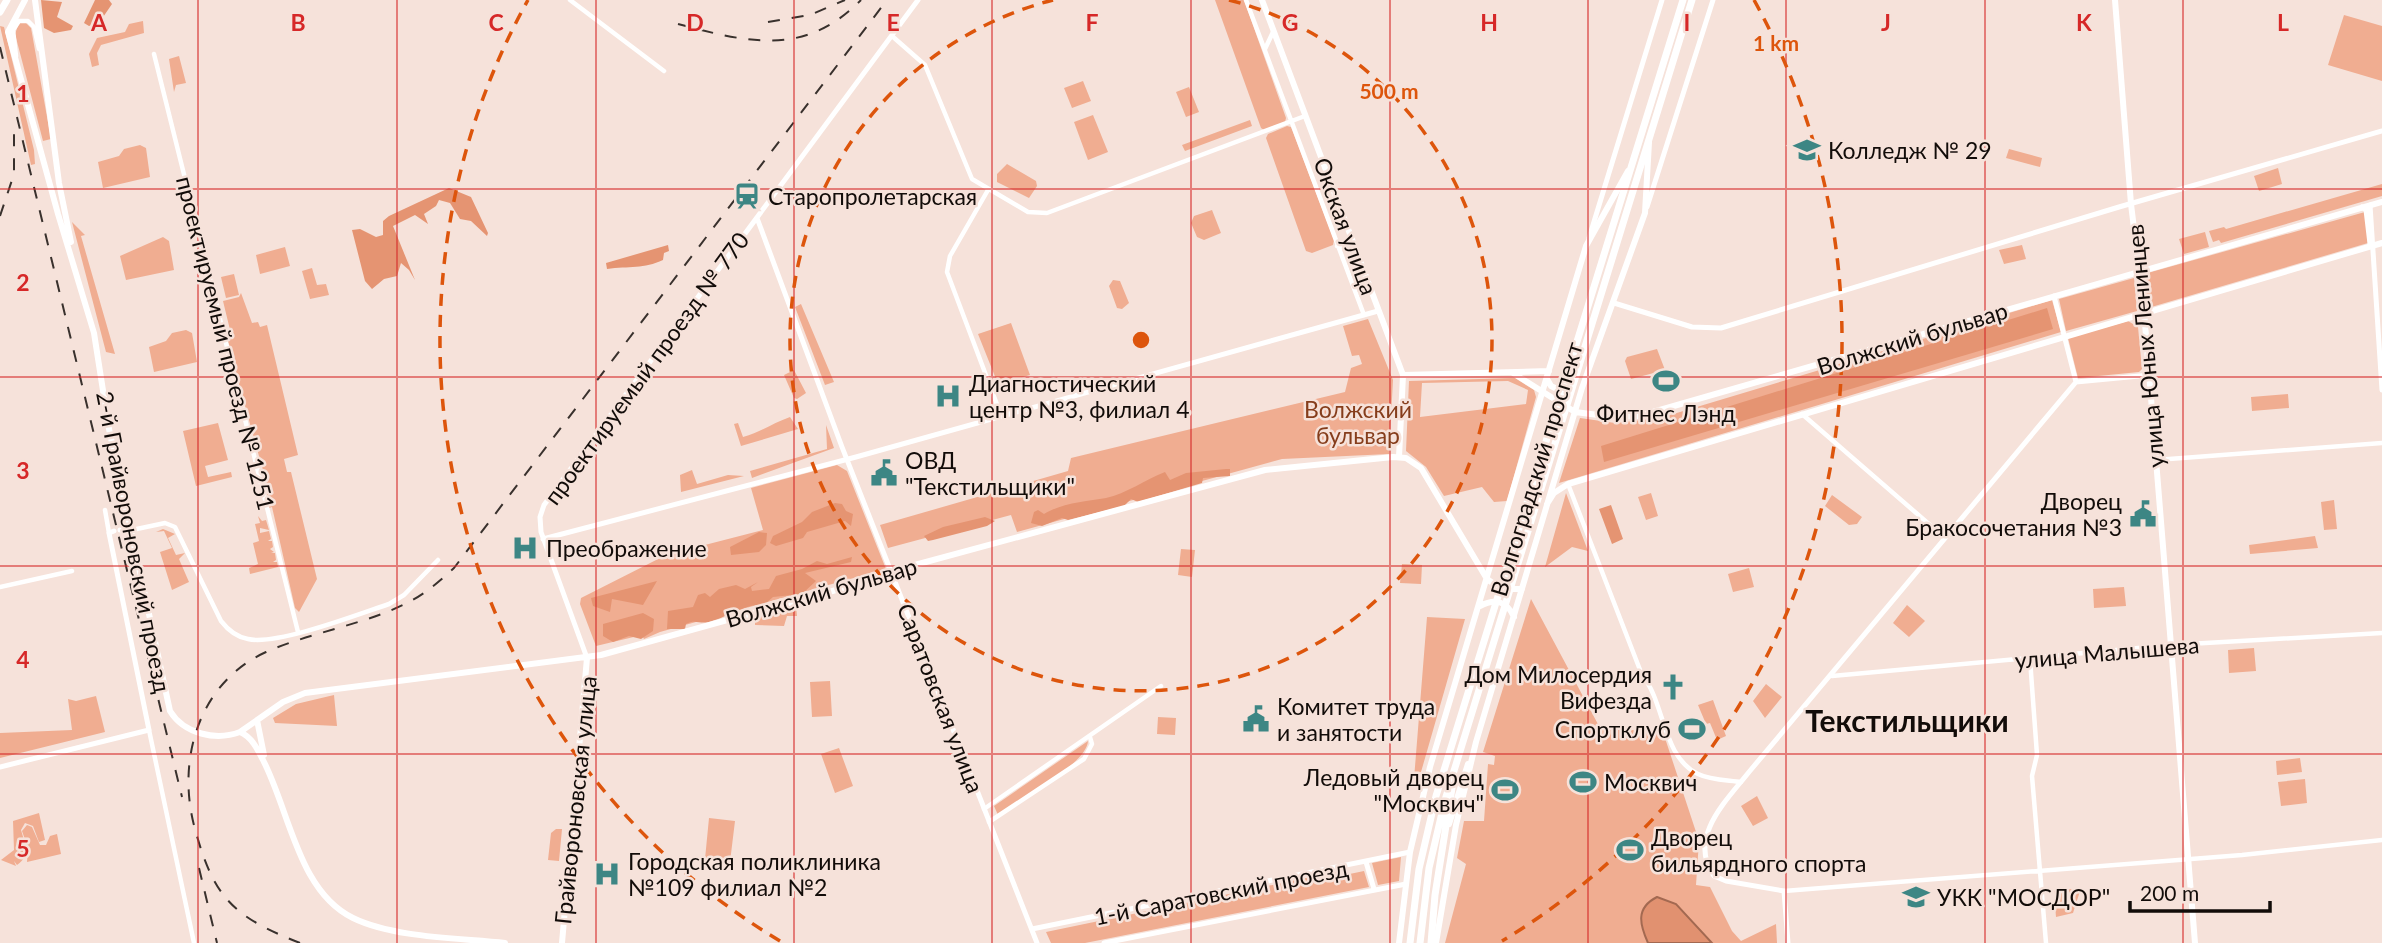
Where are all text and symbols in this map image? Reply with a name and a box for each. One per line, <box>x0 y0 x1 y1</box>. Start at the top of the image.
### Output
text: A <box>90 8 108 36</box>
text: B <box>290 8 306 36</box>
text: C <box>488 8 504 36</box>
text: D <box>686 8 704 36</box>
text: E <box>886 8 900 36</box>
text: F <box>1085 8 1099 36</box>
text: G <box>1282 8 1298 36</box>
text: H <box>1480 8 1498 36</box>
text: I <box>1684 8 1690 36</box>
text: J <box>1881 8 1891 36</box>
text: K <box>2076 8 2092 36</box>
text: L <box>2277 8 2289 36</box>
text: 1 km <box>1753 30 1799 55</box>
text: 500 m <box>1359 78 1419 103</box>
text: 1 <box>16 79 30 107</box>
school or university icon: Колледж № 29 <box>1792 135 1822 165</box>
place label: Колледж № 29 <box>1828 136 1992 164</box>
street label: Окская улица <box>1308 154 1384 298</box>
street label: проектируемый проезд № 1251 <box>171 173 281 513</box>
station icon: Старопролетарская <box>732 181 762 211</box>
place label: Старопролетарская <box>768 182 977 210</box>
street label: улица Юных Ленинцев <box>2120 223 2170 469</box>
street label: проектируемый проезд № 770 <box>538 226 754 510</box>
text: 2 <box>16 268 30 296</box>
street label: Волжский бульвар <box>1813 296 2011 380</box>
centre of rings <box>1129 328 1153 352</box>
street label: Волгоградский проспект <box>1484 338 1588 600</box>
sports icon: Фитнес Лэнд <box>1651 366 1681 396</box>
place label: Диагностический центр №3, филиал 4 <box>969 369 1190 423</box>
hospital icon: Диагностический центр №3, филиал 4 <box>933 381 963 411</box>
street label: 2-й Грайвороновский проезд <box>91 389 177 695</box>
park label: Волжский бульвар <box>1304 395 1412 449</box>
place label: Фитнес Лэнд <box>1596 399 1736 427</box>
place label: ОВД "Текстильщики" <box>905 446 1075 500</box>
text: 3 <box>16 456 30 484</box>
public building icon: ОВД "Текстильщики" <box>869 458 899 488</box>
place label: Дворец Бракосочетания №3 <box>1905 487 2122 541</box>
public building icon: Дворец Бракосочетания №3 <box>2128 499 2158 529</box>
hospital icon: Преображение <box>510 533 540 563</box>
place label: Преображение <box>546 534 707 562</box>
street label: Волжский бульвар <box>722 551 920 633</box>
street label: Саратовская улица <box>892 599 990 797</box>
street label: улица Малышева <box>2014 630 2200 674</box>
text: 4 <box>16 645 30 673</box>
place label: Дом Милосердия Вифезда <box>1464 660 1652 714</box>
church icon: Дом Милосердия Вифезда <box>1658 672 1688 702</box>
street label: Грайвороновская улица <box>548 675 602 925</box>
place label: Комитет труда и занятости <box>1277 692 1435 746</box>
district label: Текстильщики <box>1805 702 2009 738</box>
public building icon: Комитет труда и занятости <box>1241 704 1271 734</box>
sports icon: Спортклуб <box>1677 714 1707 744</box>
place label: Спортклуб <box>1555 715 1671 743</box>
place label: Ледовый дворец "Москвич" <box>1303 763 1484 817</box>
sports icon: Москвич <box>1568 767 1598 797</box>
place label: Москвич <box>1604 768 1697 796</box>
sports icon: Ледовый дворец "Москвич" <box>1490 775 1520 805</box>
place label: Дворец бильярдного спорта <box>1651 823 1866 877</box>
text: 5 <box>16 834 30 862</box>
sports icon: Дворец бильярдного спорта <box>1615 835 1645 865</box>
place label: Городская поликлиника №109 филиал №2 <box>628 847 881 901</box>
street label: 1-й Саратовский проезд <box>1092 854 1350 930</box>
hospital icon: Городская поликлиника №109 филиал №2 <box>592 859 622 889</box>
scale bar <box>2130 870 2270 914</box>
text: 200 m <box>2140 880 2199 905</box>
school or university icon: УКК "МОСДОР" <box>1901 882 1931 912</box>
place label: УКК "МОСДОР" <box>1937 883 2110 911</box>

